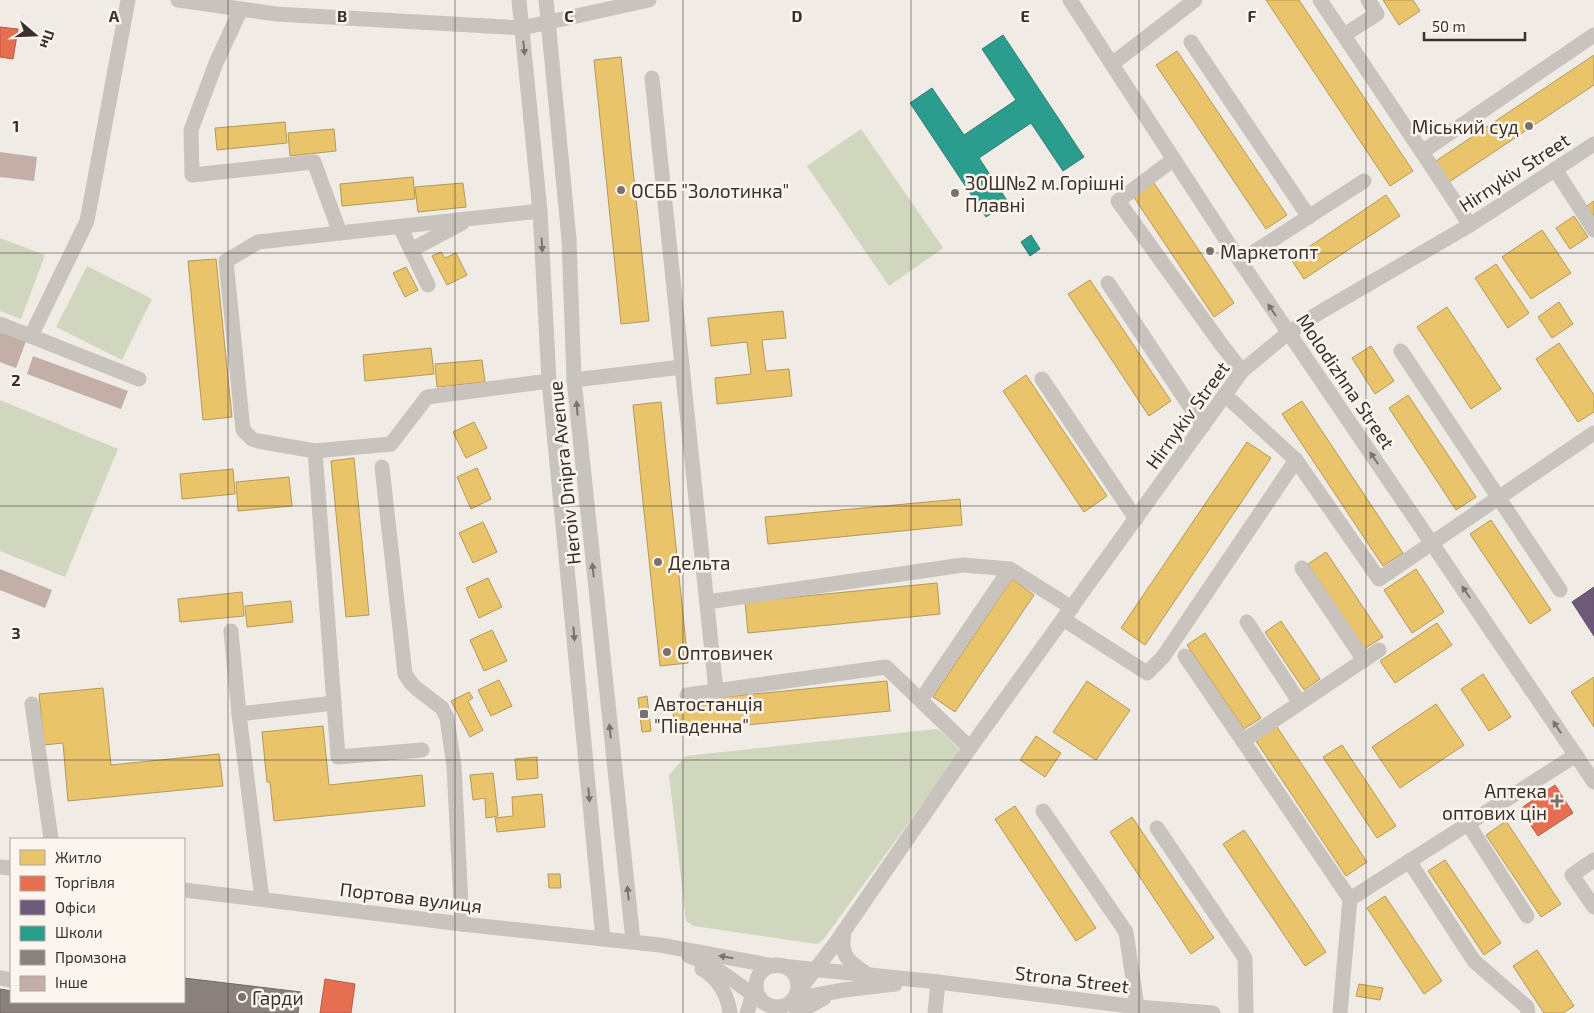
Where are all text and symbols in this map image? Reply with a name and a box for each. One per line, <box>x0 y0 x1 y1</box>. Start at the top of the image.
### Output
text: A <box>109 6 120 25</box>
text: B <box>337 6 347 25</box>
text: C <box>564 6 574 25</box>
text: D <box>792 6 803 25</box>
text: E <box>1020 6 1030 25</box>
text: F <box>1248 6 1257 25</box>
north arrow <box>10 10 60 60</box>
scale bar <box>1424 10 1525 42</box>
text: 50 m <box>1432 17 1466 35</box>
text: Пн <box>37 28 59 51</box>
one-way arrow <box>520 41 528 57</box>
place label: Міський суд <box>1412 115 1519 139</box>
text: 1 <box>13 116 19 135</box>
marker: Міський суд <box>1523 120 1535 132</box>
street label: Hirnykiv Street <box>1454 128 1574 216</box>
place label: ЗОШ№2 м.Горішні Плавні <box>965 171 1124 216</box>
place label: ОСББ "Золотинка" <box>631 179 789 202</box>
marker: ОСББ "Золотинка" <box>615 184 627 196</box>
marker: ЗОШ№2 м.Горішні Плавні <box>949 187 961 199</box>
one-way arrow <box>538 237 546 253</box>
place label: Маркетопт <box>1220 240 1318 263</box>
marker: Маркетопт <box>1204 245 1216 257</box>
one-way arrow <box>1267 303 1277 316</box>
street label: Molodizhna Street <box>1292 309 1400 453</box>
street label: Hirnykiv Street <box>1140 357 1234 473</box>
text: 2 <box>11 370 21 389</box>
street label: Heroiv Dnipra Avenue <box>543 380 585 566</box>
one-way arrow <box>573 400 581 416</box>
one-way arrow <box>1369 451 1379 465</box>
place label: Дельта <box>668 551 731 574</box>
marker: Дельта <box>652 556 664 568</box>
one-way arrow <box>589 562 597 578</box>
one-way arrow <box>1461 586 1471 599</box>
text: 3 <box>11 623 21 642</box>
one-way arrow <box>570 626 578 642</box>
place label: Оптовичек <box>677 641 773 664</box>
marker: Оптовичек <box>661 646 673 658</box>
place label: Автостанція "Південна" <box>654 692 763 737</box>
marker: Автостанція "Південна" <box>638 708 650 720</box>
one-way arrow <box>1552 720 1562 734</box>
one-way arrow <box>606 723 614 739</box>
place label: Аптека оптових цін <box>1442 779 1547 824</box>
one-way arrow <box>586 788 594 804</box>
marker: Аптека оптових цін <box>1551 795 1563 807</box>
legend <box>10 838 185 1003</box>
text: Житло <box>55 848 102 866</box>
text: Торгівля <box>55 873 115 891</box>
street label: Портова вулиця <box>338 877 483 918</box>
one-way arrow <box>624 885 632 901</box>
text: Офіси <box>55 898 96 916</box>
text: Школи <box>55 923 103 941</box>
text: Промзона <box>55 948 127 966</box>
one-way arrow <box>717 952 733 960</box>
street label: Strona Street <box>1014 961 1130 997</box>
text: Інше <box>55 973 88 991</box>
place label: Гарди <box>252 986 304 1009</box>
marker: Гарди <box>236 991 248 1003</box>

